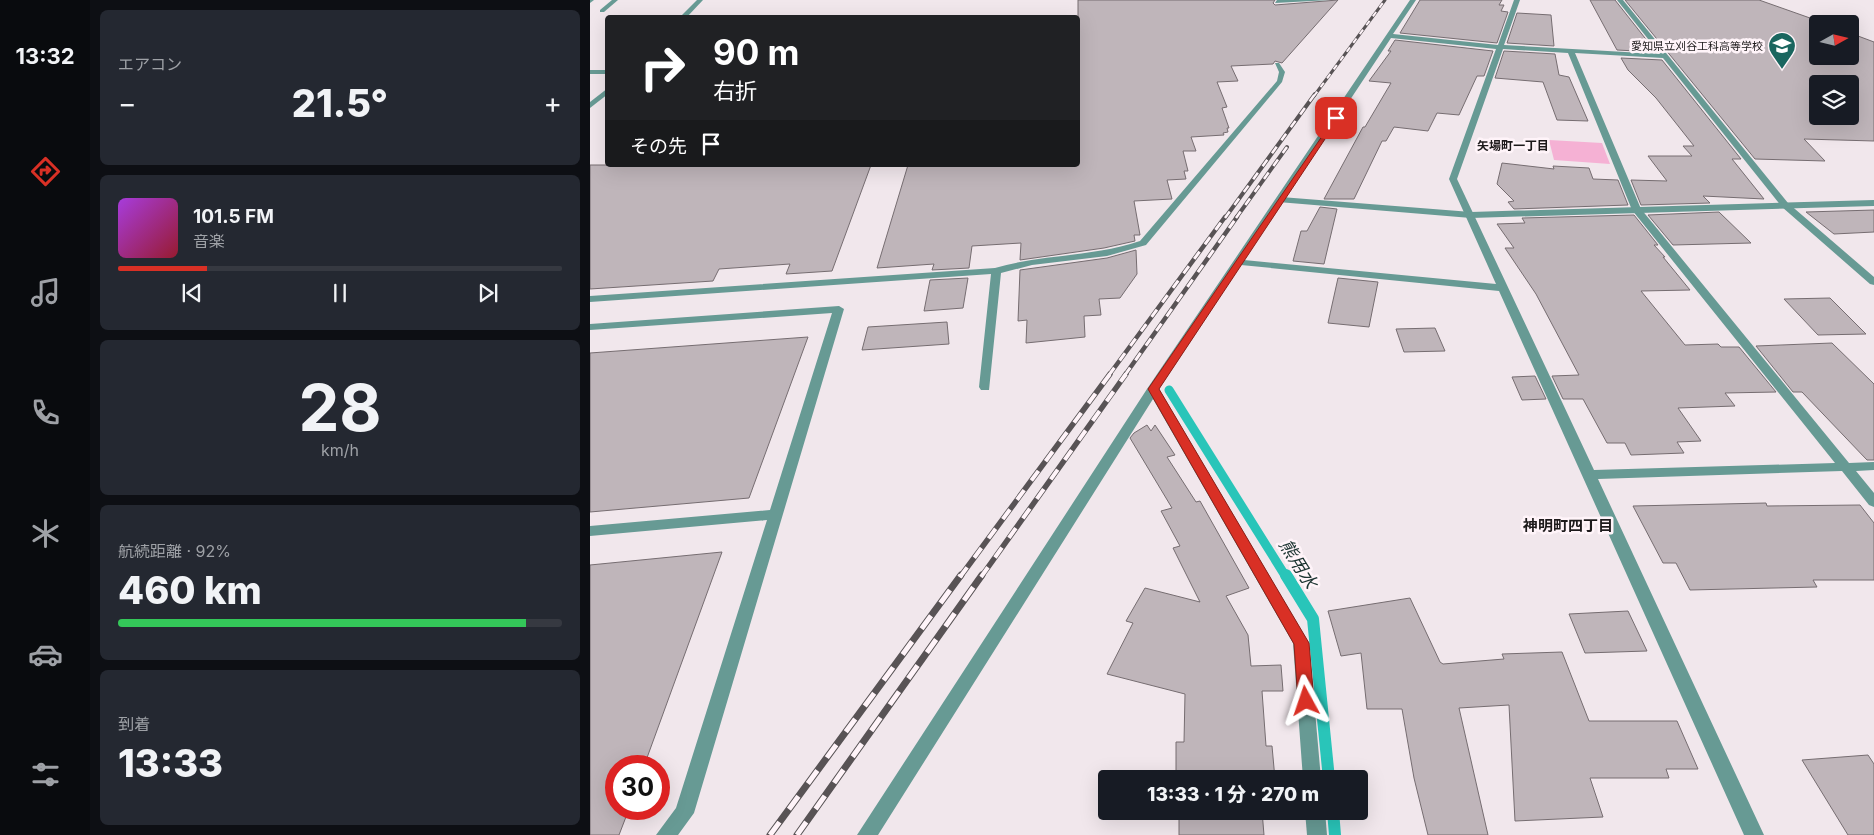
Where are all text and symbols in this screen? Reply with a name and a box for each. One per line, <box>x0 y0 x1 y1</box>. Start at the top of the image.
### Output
north arrow <box>1809 15 1859 65</box>
map controls <box>1809 15 1859 125</box>
text: 90 m <box>713 31 800 73</box>
school or university icon: 愛知県立刈谷工科高等学校 <box>1767 31 1797 70</box>
icon: right <box>630 35 695 100</box>
place label: 愛知県立刈谷工科高等学校 <box>1631 39 1763 53</box>
text: 13:32 <box>15 43 75 69</box>
text: エアコン <box>118 54 182 74</box>
button: layers <box>1809 75 1859 125</box>
text: 右折 <box>713 78 757 104</box>
text: 21.5° <box>292 80 388 126</box>
text: − <box>118 86 137 120</box>
text: + <box>543 86 562 120</box>
pin <box>1315 97 1357 139</box>
icon: arrive <box>1322 104 1350 132</box>
icon: arrive <box>697 130 725 158</box>
text: その先 <box>630 135 687 158</box>
district label: 矢場町一丁目 <box>1477 138 1549 153</box>
icon: directions <box>28 154 63 189</box>
text: 101.5 FM <box>193 205 274 228</box>
text: 音楽 <box>193 231 225 251</box>
icon: music <box>28 275 63 310</box>
icon: previous <box>178 279 206 307</box>
icon: pause <box>326 279 354 307</box>
icon: next <box>474 279 502 307</box>
text: 28 <box>298 368 382 447</box>
icon: phone <box>28 395 63 430</box>
text: km/h <box>321 440 359 460</box>
icon: climate <box>28 516 63 551</box>
district label: 神明町四丁目 <box>1522 516 1613 535</box>
water label: 熊用水 <box>1275 535 1323 594</box>
text: 航続距離 · 92% <box>118 541 231 561</box>
text: 460 km <box>118 567 262 613</box>
icon: car <box>28 637 63 672</box>
position arrow <box>1279 674 1331 726</box>
text: 到着 <box>118 714 150 734</box>
text: 13:33 <box>118 740 223 786</box>
speed limit sign: 30 <box>605 755 670 820</box>
icon: filters <box>28 757 63 792</box>
text: 13:33 · 1 分 · 270 m <box>1147 783 1319 806</box>

